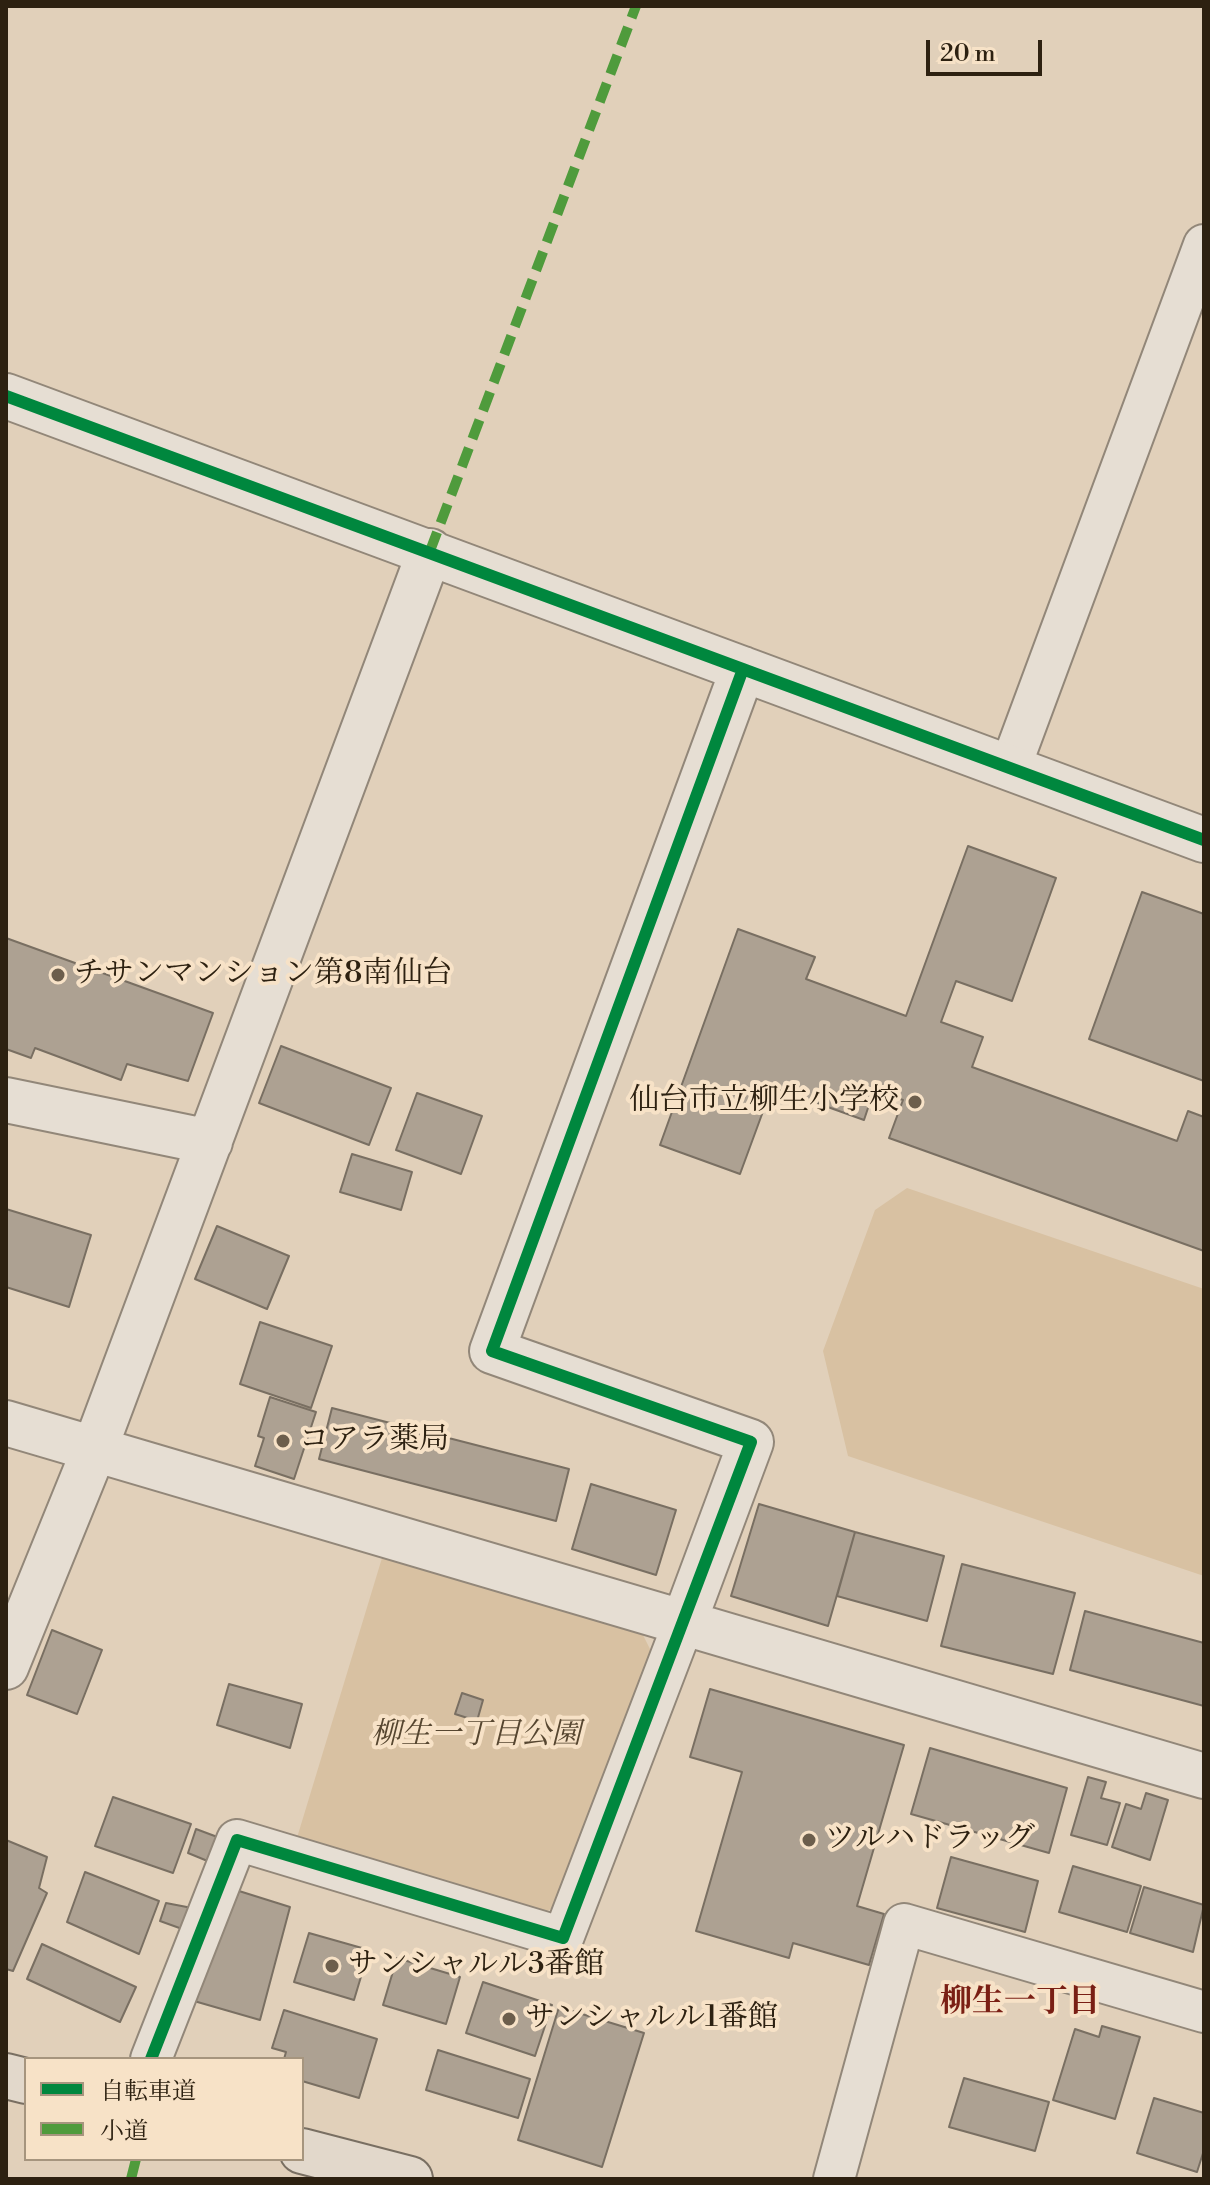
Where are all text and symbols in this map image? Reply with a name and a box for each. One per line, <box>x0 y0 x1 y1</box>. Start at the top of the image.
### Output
scale bar <box>930 24 1046 74</box>
text: 20 m <box>940 39 996 69</box>
place label: チサンマンション第8南仙台 <box>74 957 452 993</box>
marker: チサンマンション第8南仙台 <box>49 966 67 984</box>
place label: 仙台市立柳生小学校 <box>629 1084 899 1120</box>
marker: 仙台市立柳生小学校 <box>906 1093 924 1111</box>
place label: コアラ薬局 <box>299 1423 449 1459</box>
marker: コアラ薬局 <box>274 1432 292 1450</box>
park label: 柳生一丁目公園 <box>371 1718 581 1754</box>
place label: ツルハドラッグ <box>825 1822 1035 1858</box>
marker: ツルハドラッグ <box>800 1831 818 1849</box>
place label: サンシャルル3番館 <box>348 1948 605 1984</box>
marker: サンシャルル3番館 <box>323 1957 341 1975</box>
district label: 柳生一丁目 <box>940 1984 1100 2022</box>
place label: サンシャルル1番館 <box>525 2001 778 2037</box>
marker: サンシャルル1番館 <box>500 2010 518 2028</box>
legend <box>24 2057 304 2161</box>
text: 自転車道 <box>100 2077 196 2107</box>
text: 小道 <box>100 2117 148 2147</box>

